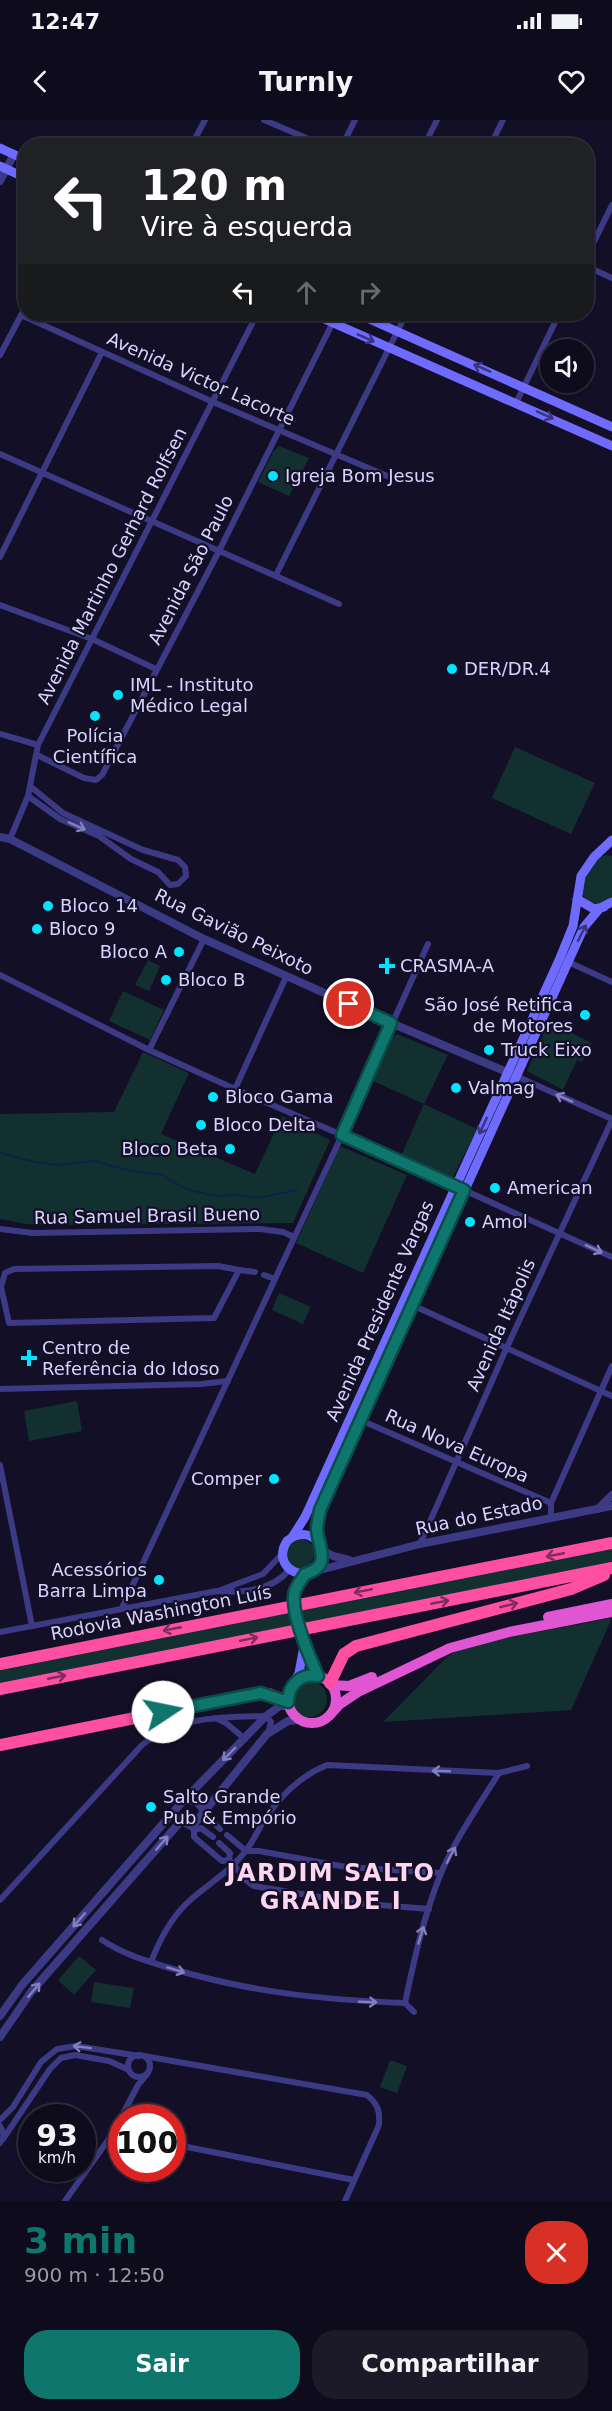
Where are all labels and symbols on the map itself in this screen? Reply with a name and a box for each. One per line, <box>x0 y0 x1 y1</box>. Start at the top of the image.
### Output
street label: Avenida Victor Lacorte <box>104 328 298 429</box>
one-way arrow <box>356 333 374 344</box>
one-way arrow <box>474 362 492 373</box>
one-way arrow <box>535 410 553 422</box>
street label: Avenida Martinho Gerhard Rolfsen <box>32 424 191 708</box>
place label: Igreja Bom Jesus <box>285 465 435 486</box>
marker: Igreja Bom Jesus <box>266 469 280 483</box>
street label: Avenida São Paulo <box>144 491 237 648</box>
place label: DER/DR.4 <box>464 658 551 679</box>
marker: DER/DR.4 <box>445 662 459 676</box>
place label: IML - Instituto Médico Legal <box>130 674 254 716</box>
marker: IML - Instituto Médico Legal <box>111 688 125 702</box>
marker: Polícia Científica <box>88 709 102 723</box>
place label: Polícia Científica <box>53 725 137 767</box>
one-way arrow <box>68 821 86 833</box>
street label: Rua Gavião Peixoto <box>152 884 317 979</box>
place label: Bloco 14 <box>60 895 138 916</box>
marker: Bloco 14 <box>41 899 55 913</box>
place label: Bloco 9 <box>49 918 115 939</box>
marker: Bloco 9 <box>30 922 44 936</box>
one-way arrow <box>576 925 588 943</box>
place label: Bloco A <box>100 941 168 962</box>
marker: Bloco A <box>172 945 186 959</box>
place label: CRASMA-A <box>400 955 495 976</box>
marker: CRASMA-A <box>378 957 396 975</box>
place label: Bloco B <box>178 969 245 990</box>
marker: Bloco B <box>159 973 173 987</box>
pin <box>323 978 374 1029</box>
place label: São José Retifica de Motores <box>424 994 573 1036</box>
marker: São José Retifica de Motores <box>578 1008 592 1022</box>
place label: Truck Eixo <box>500 1039 592 1060</box>
marker: Truck Eixo <box>482 1043 496 1057</box>
place label: Valmag <box>468 1077 535 1098</box>
marker: Valmag <box>449 1081 463 1095</box>
place label: Bloco Gama <box>225 1086 334 1107</box>
marker: Bloco Gama <box>206 1090 220 1104</box>
one-way arrow <box>555 1091 573 1102</box>
place label: Bloco Delta <box>213 1114 316 1135</box>
one-way arrow <box>476 1117 488 1135</box>
marker: Bloco Delta <box>194 1118 208 1132</box>
place label: Bloco Beta <box>121 1138 218 1159</box>
marker: Bloco Beta <box>223 1142 237 1156</box>
place label: American <box>507 1177 593 1198</box>
marker: American <box>488 1181 502 1195</box>
street label: Avenida Presidente Vargas <box>321 1197 438 1424</box>
street label: Rua Samuel Brasil Bueno <box>34 1203 260 1228</box>
place label: Amol <box>482 1211 528 1232</box>
marker: Amol <box>463 1215 477 1229</box>
one-way arrow <box>584 1243 602 1255</box>
street label: Avenida Itápolis <box>462 1255 539 1394</box>
place label: Centro de Referência do Idoso <box>42 1337 220 1379</box>
marker: Centro de Referência do Idoso <box>20 1349 38 1367</box>
street label: Rua Nova Europa <box>382 1404 532 1487</box>
place label: Comper <box>191 1468 263 1489</box>
marker: Comper <box>267 1472 281 1486</box>
street label: Rua do Estado <box>413 1492 544 1539</box>
one-way arrow <box>545 1550 565 1561</box>
place label: Acessórios Barra Limpa <box>37 1559 147 1601</box>
marker: Acessórios Barra Limpa <box>152 1573 166 1587</box>
street label: Rodovia Washington Luís <box>49 1581 273 1644</box>
one-way arrow <box>354 1586 373 1597</box>
one-way arrow <box>430 1596 449 1607</box>
one-way arrow <box>499 1599 518 1611</box>
one-way arrow <box>163 1624 182 1636</box>
one-way arrow <box>238 1633 258 1644</box>
one-way arrow <box>47 1671 67 1682</box>
position arrow <box>131 1680 195 1744</box>
one-way arrow <box>222 1747 236 1762</box>
one-way arrow <box>431 1765 451 1777</box>
place label: Salto Grande Pub & Empório <box>163 1786 297 1828</box>
marker: Salto Grande Pub & Empório <box>144 1800 158 1814</box>
one-way arrow <box>155 1836 169 1851</box>
one-way arrow <box>446 1846 457 1864</box>
district label: JARDIM SALTO GRANDE I <box>224 1859 436 1915</box>
one-way arrow <box>72 1912 86 1927</box>
one-way arrow <box>416 1926 427 1945</box>
one-way arrow <box>166 1965 185 1976</box>
one-way arrow <box>27 1982 40 1998</box>
one-way arrow <box>357 1996 377 2007</box>
one-way arrow <box>72 2041 92 2052</box>
speed limit sign: 100 <box>108 2104 186 2182</box>

